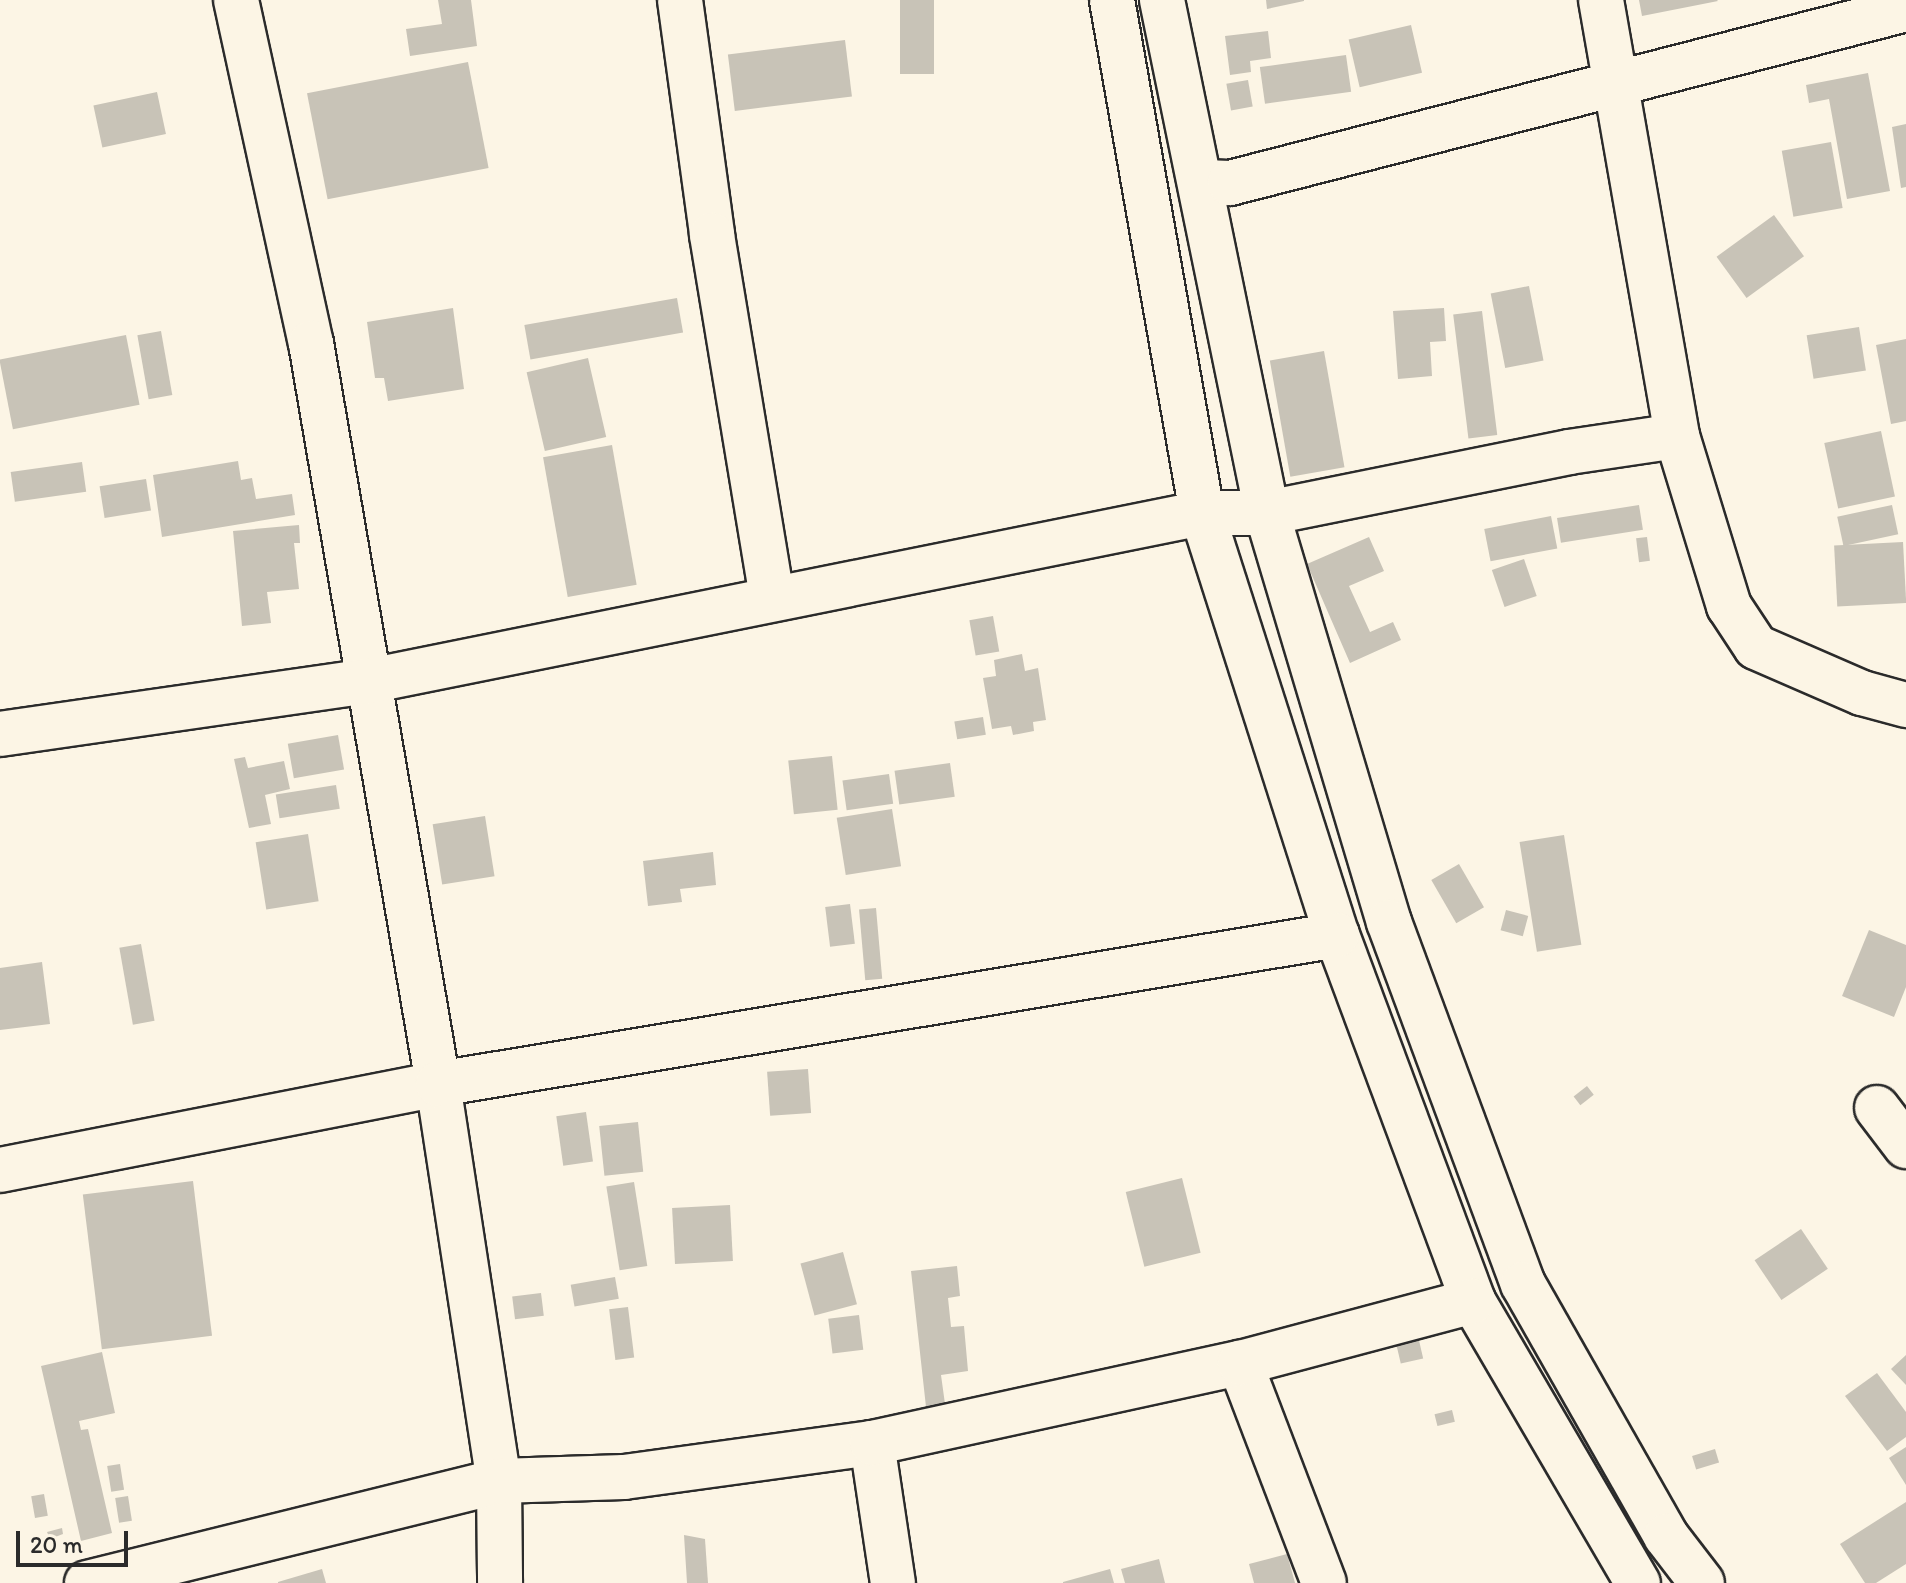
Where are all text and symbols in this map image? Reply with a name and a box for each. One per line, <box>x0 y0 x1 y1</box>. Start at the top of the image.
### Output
scale bar <box>20 1515 132 1565</box>
text: 20 m <box>30 1530 83 1559</box>

